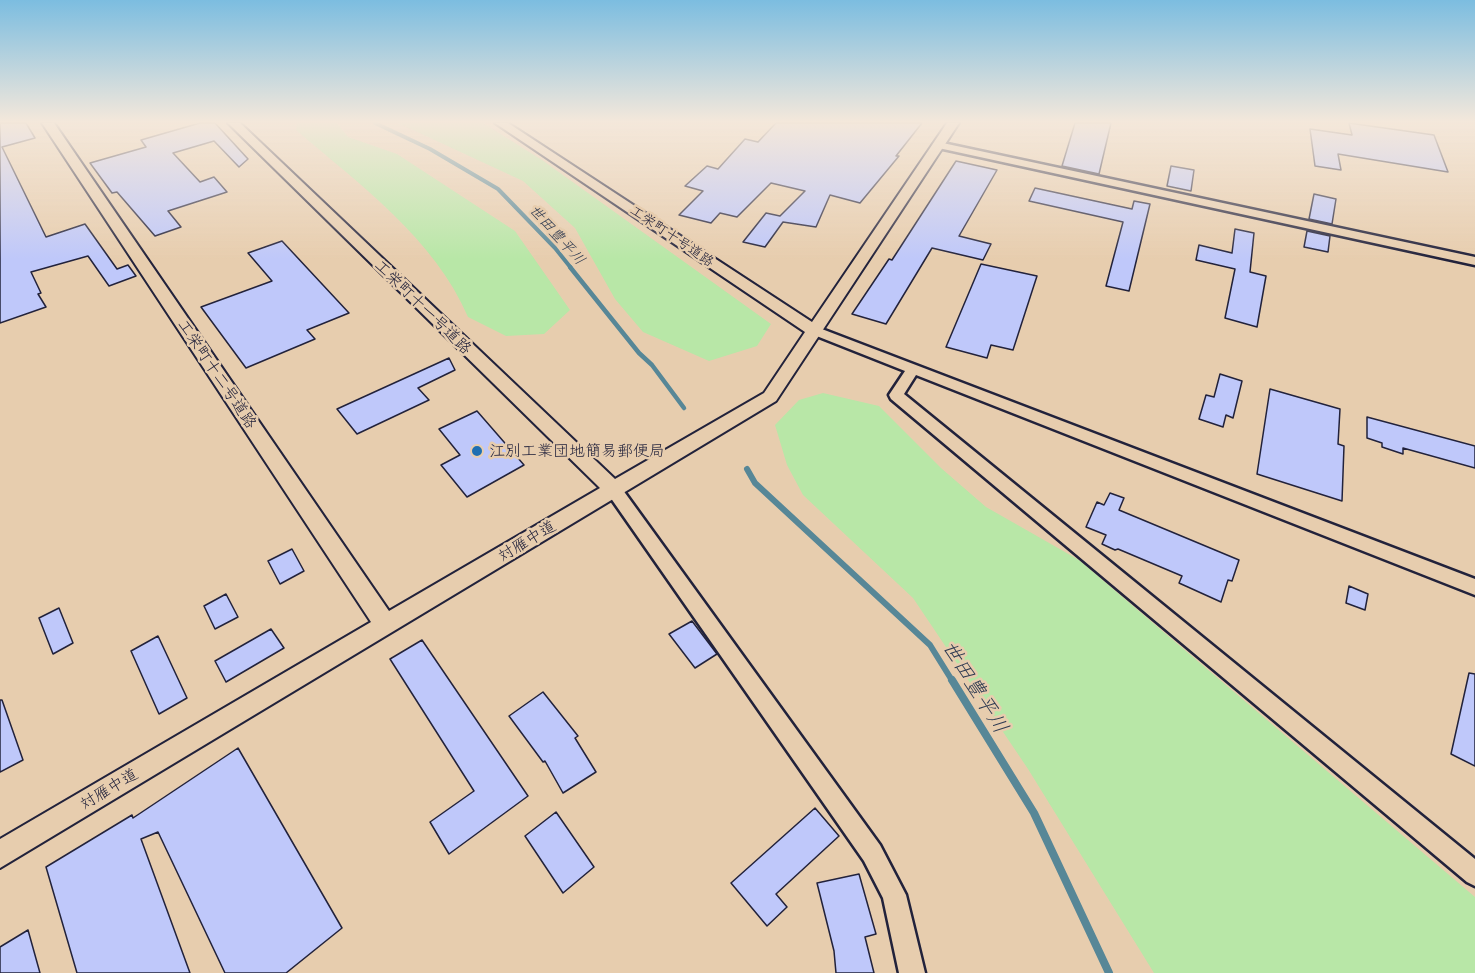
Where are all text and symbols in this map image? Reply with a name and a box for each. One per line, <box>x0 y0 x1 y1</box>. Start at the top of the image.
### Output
water label: 世田豊平川 <box>525 201 589 269</box>
street label: 工栄町十号道路 <box>627 202 717 270</box>
street label: 工栄町十一号道路 <box>370 256 476 358</box>
street label: 工栄町十二号道路 <box>173 316 261 432</box>
place label: 江別工業団地簡易郵便局 <box>489 441 665 461</box>
marker: 江別工業団地簡易郵便局 <box>470 444 484 458</box>
street label: 対雁中道 <box>495 516 559 566</box>
water label: 世田豊平川 <box>936 636 1014 738</box>
street label: 対雁中道 <box>77 764 141 814</box>

